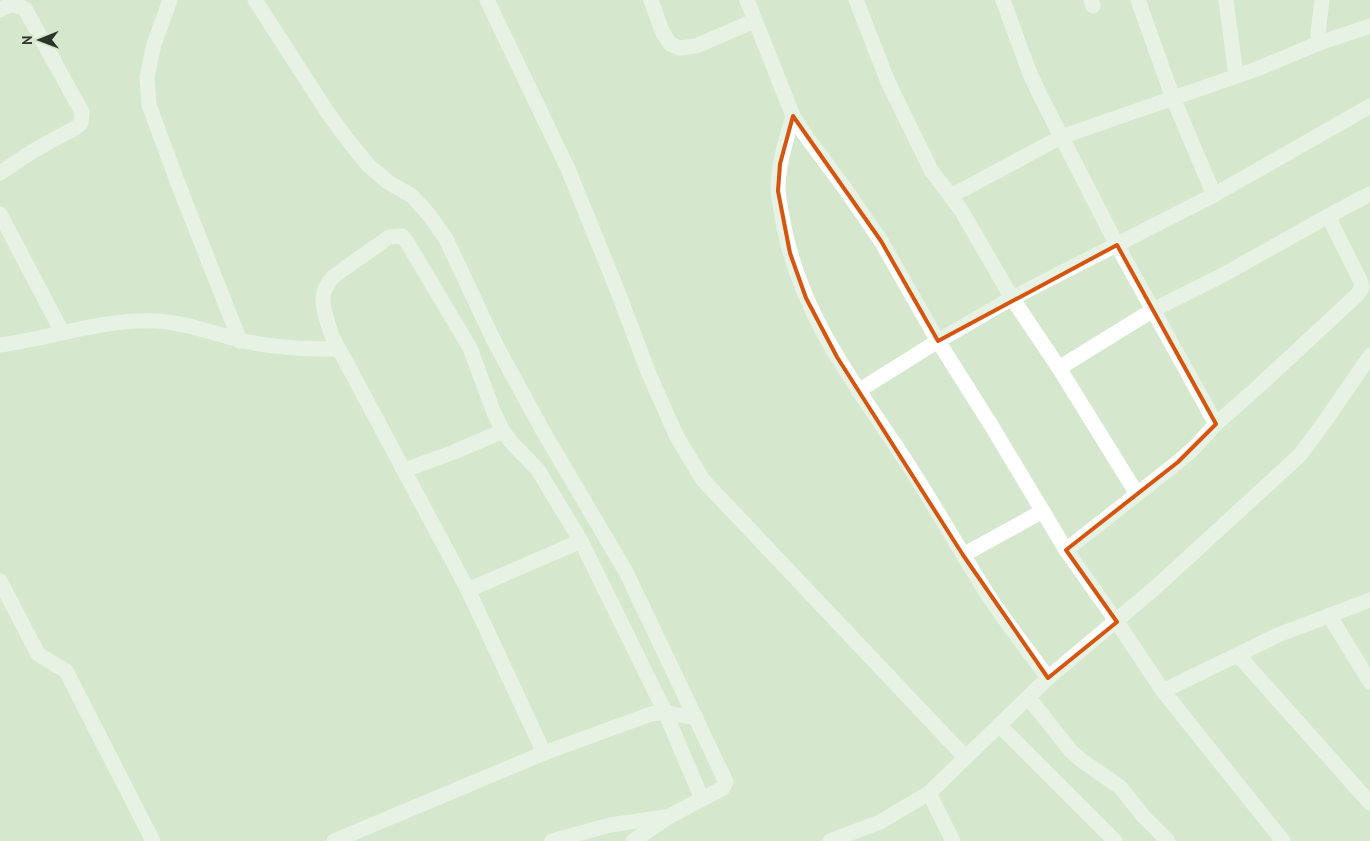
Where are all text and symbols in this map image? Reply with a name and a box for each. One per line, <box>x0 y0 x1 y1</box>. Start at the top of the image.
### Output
north arrow <box>15 15 65 65</box>
text: N <box>18 35 36 45</box>

